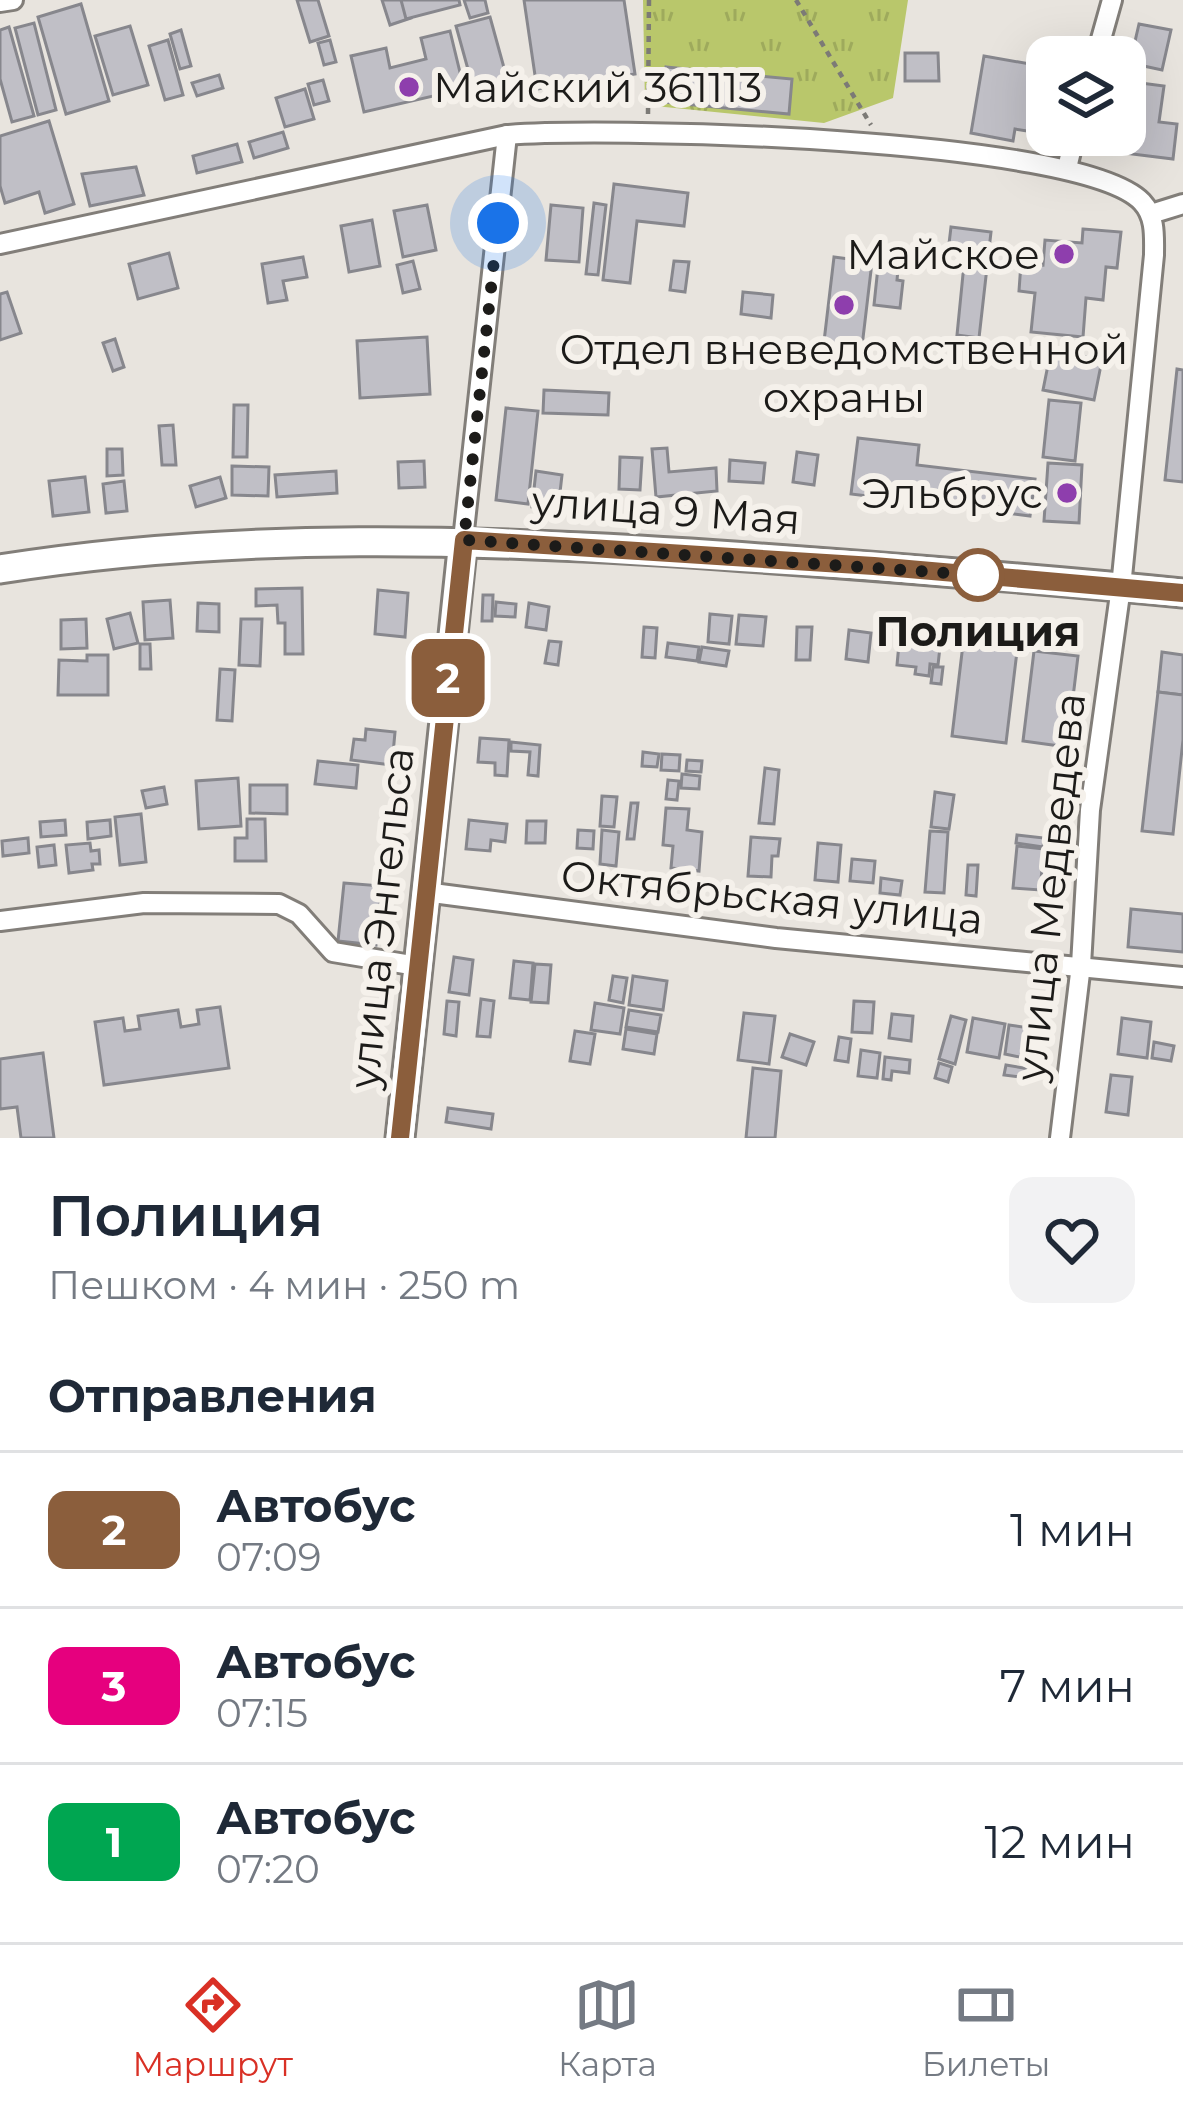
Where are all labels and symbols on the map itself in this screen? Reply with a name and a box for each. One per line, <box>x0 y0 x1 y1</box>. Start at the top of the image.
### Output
place label: Майский 361113 <box>433 61 762 113</box>
marker: Майский 361113 <box>396 74 422 100</box>
your location <box>468 193 528 253</box>
place label: Майское <box>846 228 1040 280</box>
marker: Майское <box>1051 241 1077 267</box>
marker: Отдел вневедомственной охраны <box>831 292 857 318</box>
place label: Отдел вневедомственной охраны <box>559 323 1129 423</box>
place label: Эльбрус <box>862 467 1043 519</box>
street label: улица 9 Мая <box>529 475 802 545</box>
marker: Эльбрус <box>1054 480 1080 506</box>
marker: Полиция <box>953 550 1003 600</box>
place label: Полиция <box>876 605 1080 657</box>
line badge: 2 <box>409 639 487 717</box>
street label: улица Медведева <box>1004 690 1096 1085</box>
street label: улица Энгельса <box>337 745 425 1092</box>
street label: Октябрьская улица <box>558 849 986 945</box>

